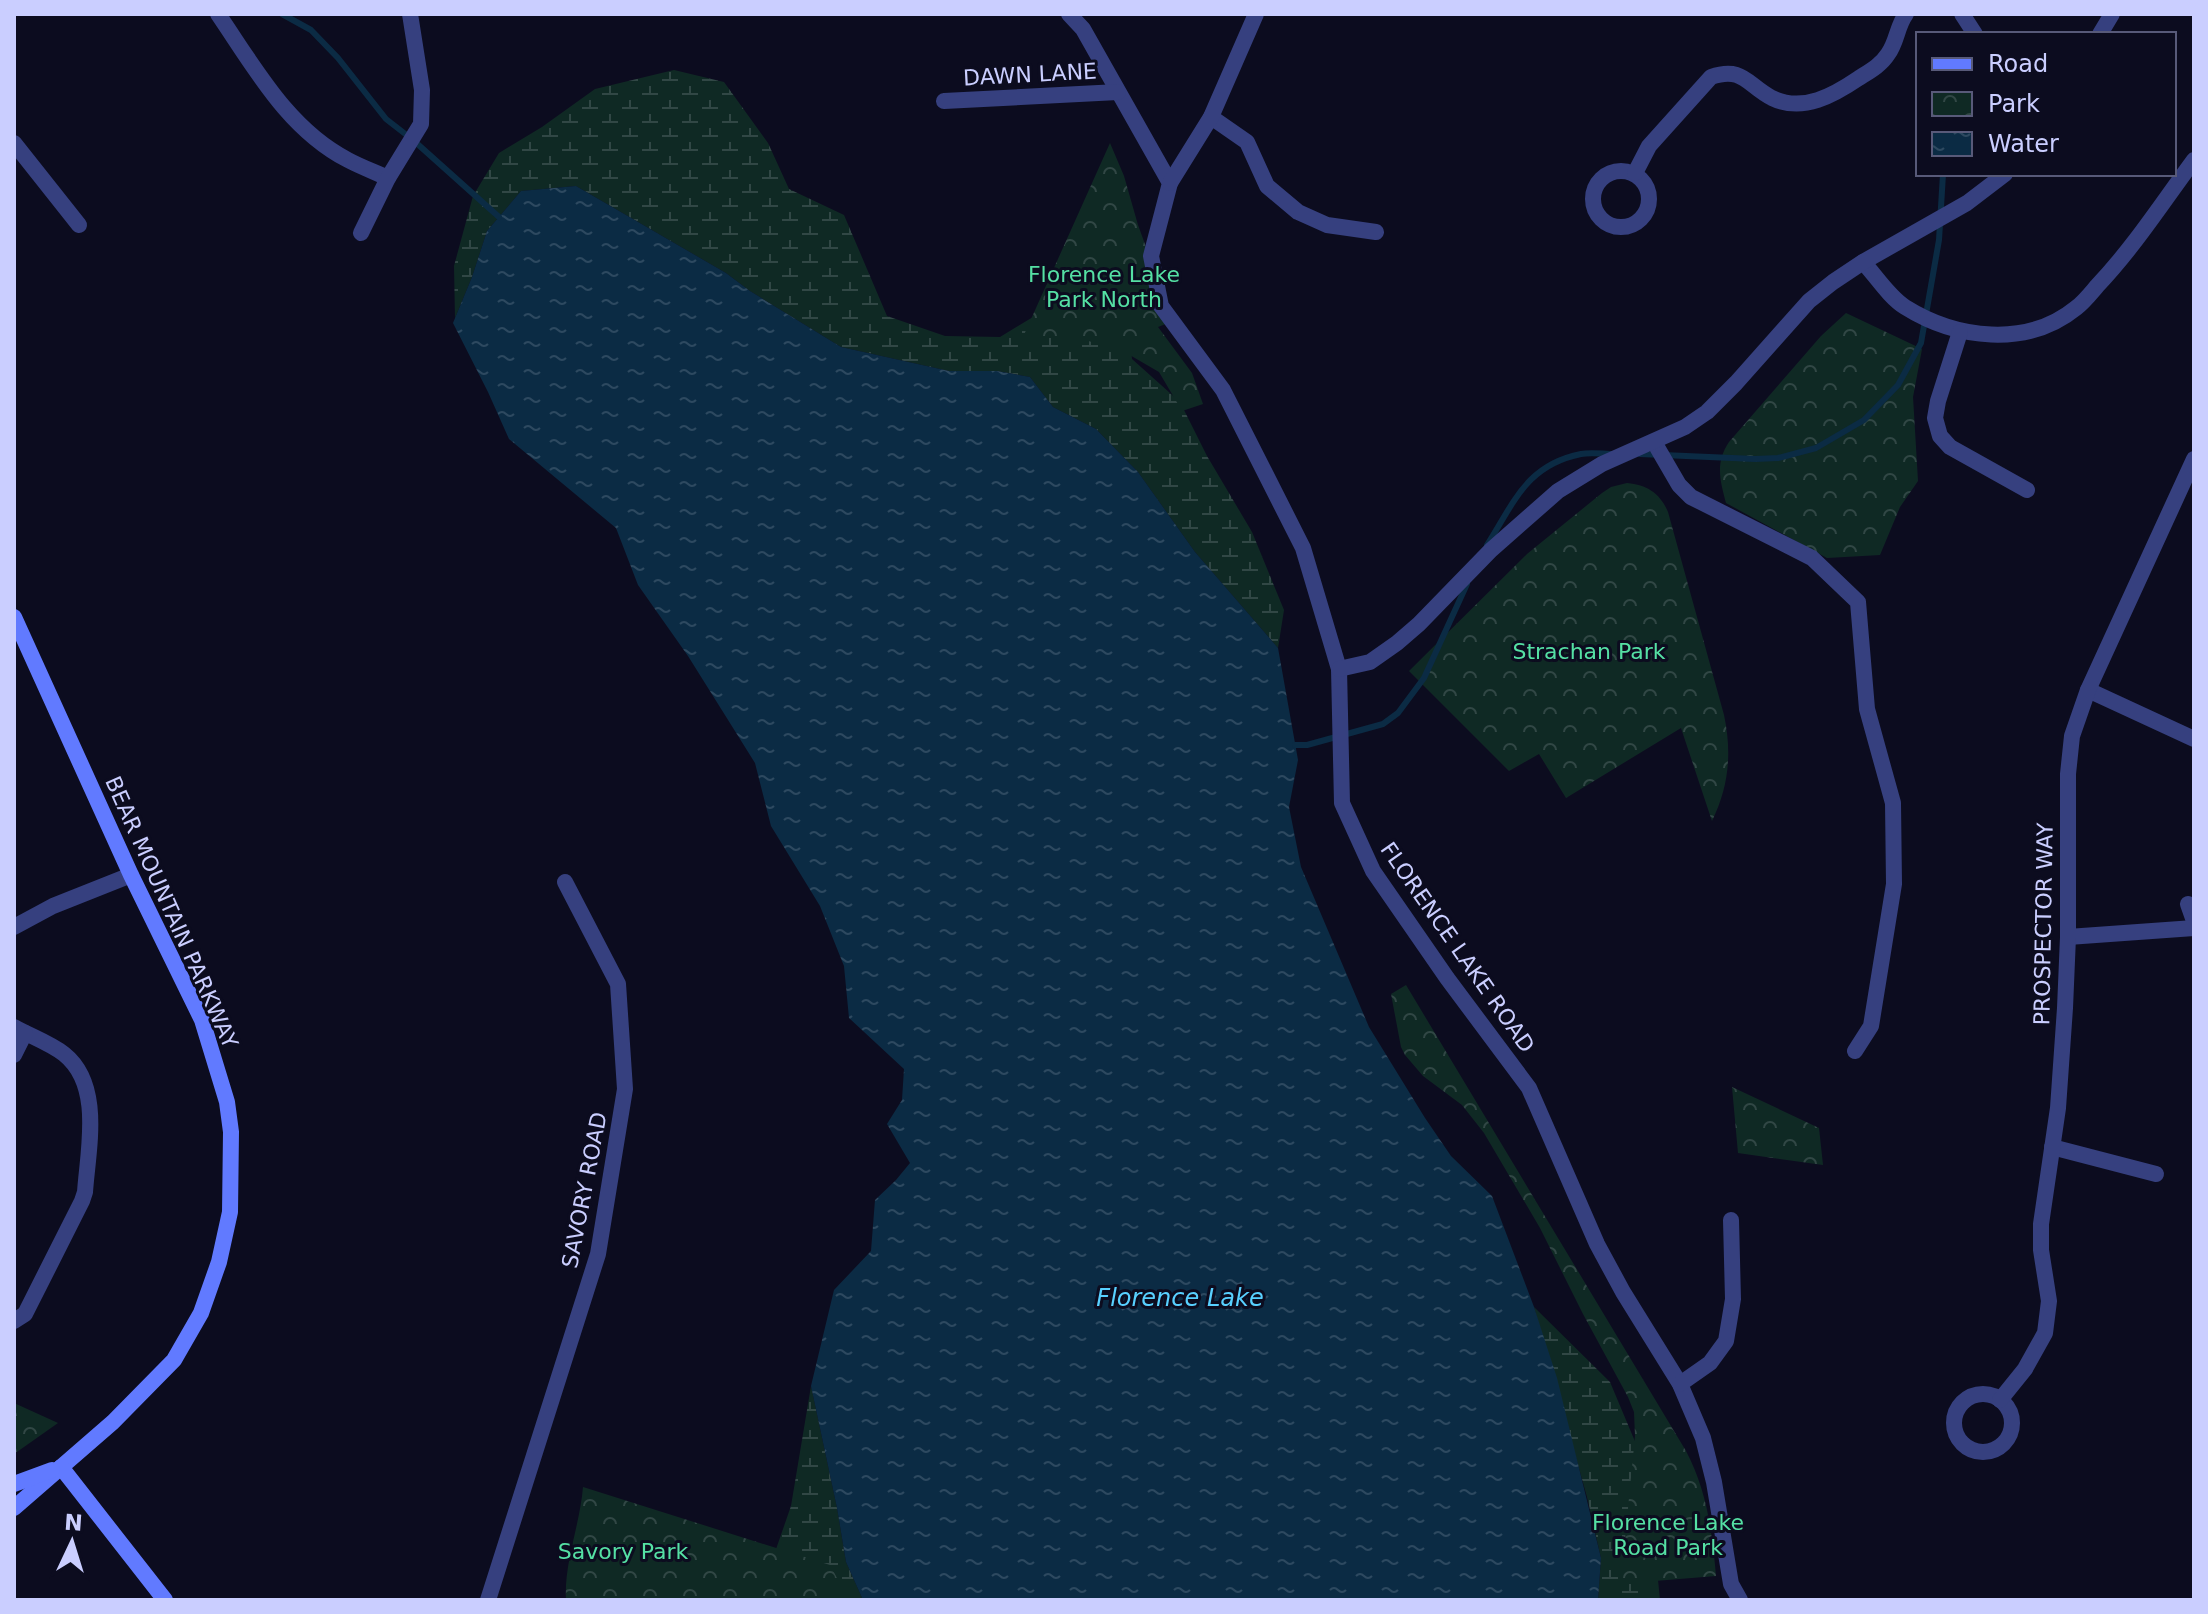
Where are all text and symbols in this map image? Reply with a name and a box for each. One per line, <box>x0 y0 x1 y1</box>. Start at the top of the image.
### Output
legend <box>1916 32 2176 176</box>
text: Road <box>1988 50 2048 78</box>
street label: DAWN LANE <box>963 59 1097 90</box>
text: Park <box>1988 90 2040 118</box>
text: Water <box>1988 130 2059 158</box>
park label: Florence Lake Park North <box>1028 262 1180 312</box>
park label: Strachan Park <box>1512 639 1666 664</box>
street label: BEAR MOUNTAIN PARKWAY <box>100 772 243 1053</box>
street label: PROSPECTOR WAY <box>2029 822 2058 1026</box>
street label: FLORENCE LAKE ROAD <box>1375 837 1540 1057</box>
street label: SAVORY ROAD <box>557 1110 612 1270</box>
water label: Florence Lake <box>1096 1284 1264 1312</box>
north arrow <box>32 1502 112 1582</box>
text: N <box>63 1509 83 1536</box>
park label: Florence Lake Road Park <box>1592 1510 1744 1560</box>
park label: Savory Park <box>558 1539 689 1564</box>

